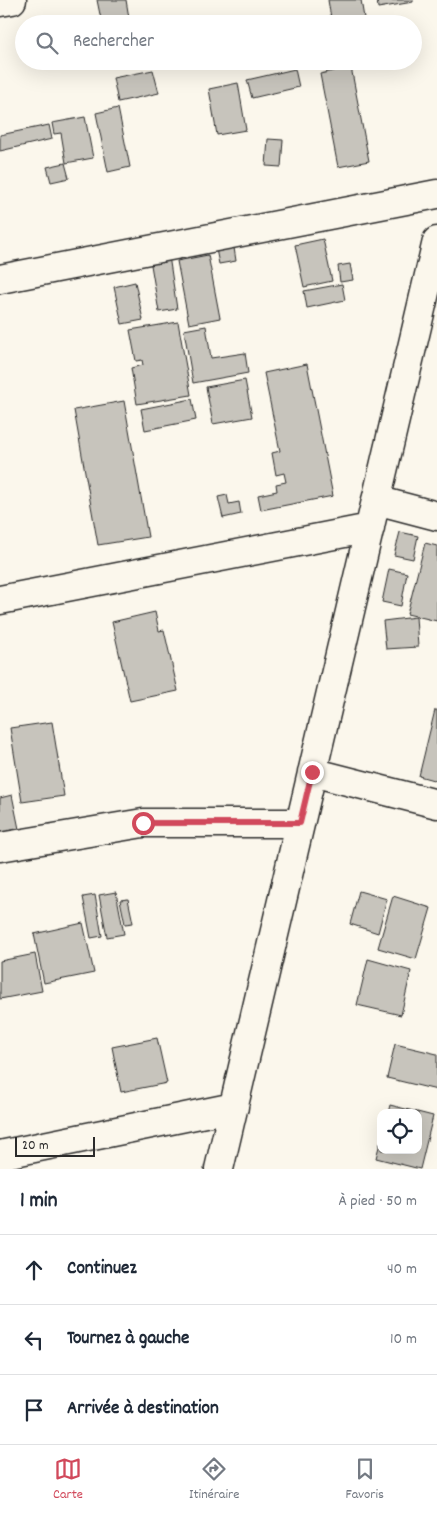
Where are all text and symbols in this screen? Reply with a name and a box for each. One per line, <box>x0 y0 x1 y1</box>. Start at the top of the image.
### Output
search box <box>15 15 422 70</box>
icon: search <box>33 29 61 57</box>
text: Rechercher <box>73 29 154 56</box>
route end <box>301 761 324 784</box>
route start <box>132 812 155 835</box>
map controls <box>377 1109 422 1154</box>
button: locate <box>377 1109 422 1154</box>
scale bar <box>15 1134 95 1157</box>
text: 20 m <box>22 1136 49 1156</box>
text: 1 min <box>20 1187 57 1217</box>
text: À pied · 50 m <box>338 1190 417 1213</box>
icon: ahead <box>20 1256 48 1284</box>
text: Continuez <box>67 1256 137 1283</box>
text: 40 m <box>387 1258 417 1281</box>
icon: left <box>20 1326 48 1354</box>
text: Tournez à gauche <box>67 1326 189 1353</box>
text: 10 m <box>390 1328 417 1351</box>
icon: arrive <box>20 1396 48 1424</box>
text: Arrivée à destination <box>67 1396 219 1423</box>
tab: Carte <box>53 1455 83 1505</box>
tab: Itinéraire <box>189 1455 239 1505</box>
tab: Favoris <box>345 1455 384 1505</box>

